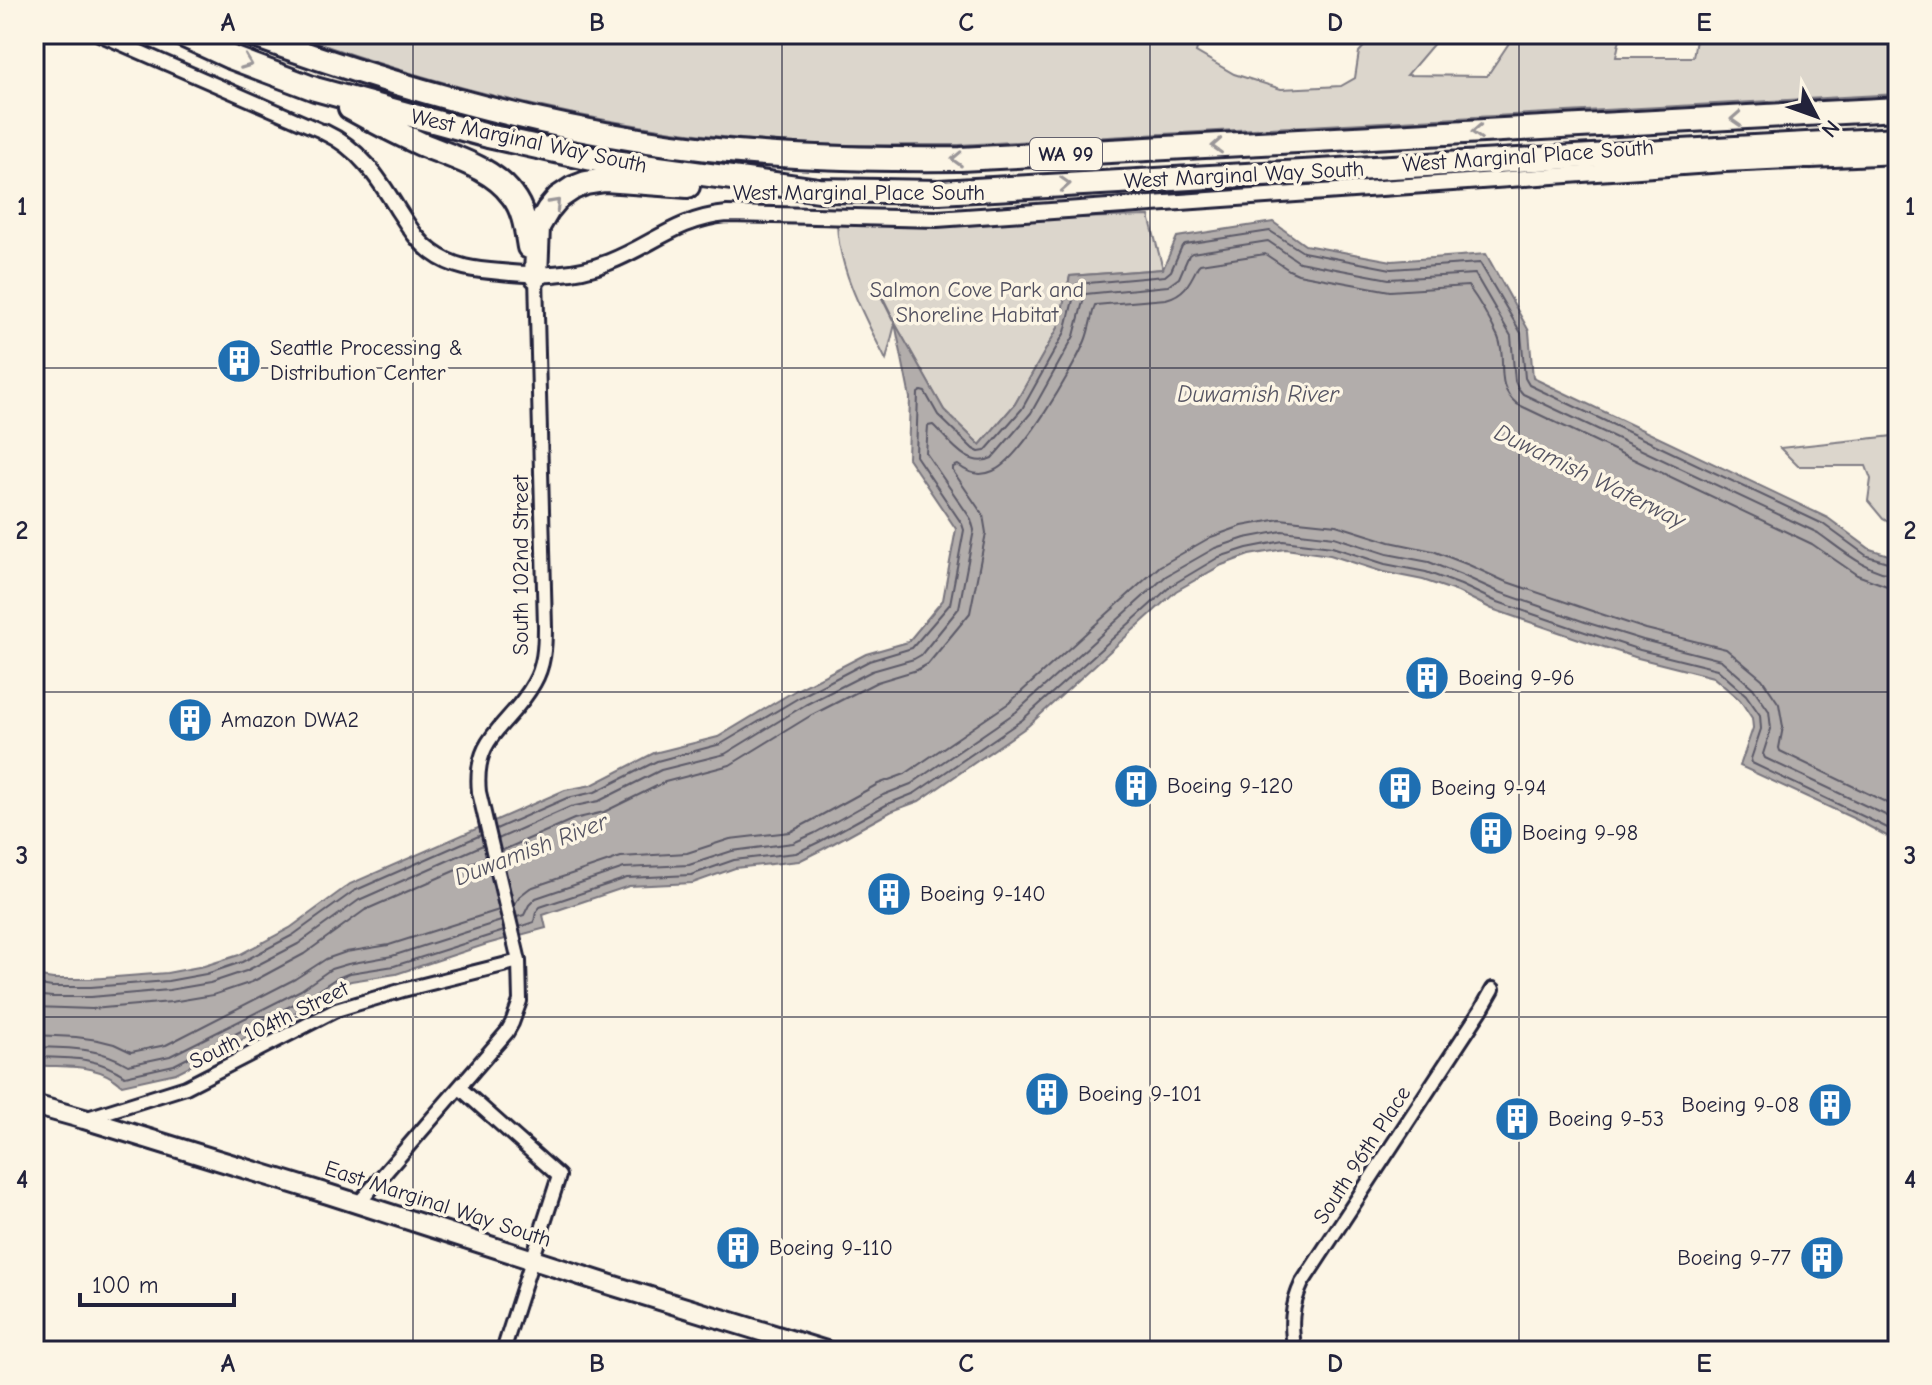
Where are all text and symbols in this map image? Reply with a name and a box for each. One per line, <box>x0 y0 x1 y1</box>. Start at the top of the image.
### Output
text: A <box>221 8 236 38</box>
text: B <box>589 8 605 38</box>
text: C <box>958 8 974 38</box>
text: D <box>1327 8 1343 38</box>
text: E <box>1696 8 1712 38</box>
one-way arrow <box>239 53 253 70</box>
north arrow <box>1776 76 1856 156</box>
street label: West Marginal Way South <box>409 103 649 179</box>
one-way arrow <box>1729 110 1742 127</box>
text: N <box>1816 115 1845 142</box>
one-way arrow <box>1470 123 1483 140</box>
street label: West Marginal Place South <box>1401 134 1655 178</box>
one-way arrow <box>1210 137 1223 154</box>
road number: WA 99 <box>1030 138 1102 170</box>
one-way arrow <box>950 150 963 168</box>
street label: West Marginal Way South <box>1123 156 1365 194</box>
one-way arrow <box>1059 176 1072 193</box>
street label: West Marginal Place South <box>733 180 985 206</box>
text: 1 <box>17 192 27 222</box>
text: 1 <box>1905 192 1915 222</box>
one-way arrow <box>546 199 561 213</box>
park label: Salmon Cove Park and Shoreline Habitat <box>870 277 1084 328</box>
place label: Seattle Processing & Distribution Center <box>270 335 463 386</box>
building icon: Seattle Processing & Distribution Center <box>215 337 263 385</box>
water label: Duwamish River <box>1177 380 1340 408</box>
water label: Duwamish Waterway <box>1490 418 1691 535</box>
street label: South 102nd Street <box>508 474 534 655</box>
text: 2 <box>16 516 28 546</box>
text: 2 <box>1904 516 1916 546</box>
building icon: Boeing 9-96 <box>1403 654 1451 702</box>
place label: Boeing 9-96 <box>1458 665 1575 691</box>
building icon: Amazon DWA2 <box>166 696 214 744</box>
place label: Amazon DWA2 <box>221 707 359 733</box>
building icon: Boeing 9-120 <box>1112 762 1160 810</box>
building icon: Boeing 9-94 <box>1376 764 1424 812</box>
place label: Boeing 9-120 <box>1167 773 1294 799</box>
place label: Boeing 9-94 <box>1431 775 1546 801</box>
water label: Duwamish River <box>450 806 613 891</box>
building icon: Boeing 9-98 <box>1467 809 1515 857</box>
place label: Boeing 9-98 <box>1522 820 1638 846</box>
text: 3 <box>16 841 28 871</box>
text: 3 <box>1904 841 1916 871</box>
building icon: Boeing 9-140 <box>865 870 913 918</box>
place label: Boeing 9-140 <box>920 881 1046 907</box>
street label: South 104th Street <box>185 975 353 1075</box>
building icon: Boeing 9-101 <box>1023 1070 1071 1118</box>
place label: Boeing 9-101 <box>1078 1081 1202 1107</box>
street label: South 96th Place <box>1308 1081 1416 1229</box>
building icon: Boeing 9-08 <box>1806 1081 1854 1129</box>
place label: Boeing 9-08 <box>1681 1092 1799 1118</box>
building icon: Boeing 9-53 <box>1493 1095 1541 1143</box>
place label: Boeing 9-53 <box>1548 1106 1664 1132</box>
street label: East Marginal Way South <box>321 1155 555 1253</box>
text: 4 <box>16 1165 28 1195</box>
text: 4 <box>1904 1165 1916 1195</box>
building icon: Boeing 9-110 <box>714 1224 762 1272</box>
building icon: Boeing 9-77 <box>1798 1234 1846 1282</box>
place label: Boeing 9-110 <box>769 1235 893 1261</box>
place label: Boeing 9-77 <box>1677 1245 1792 1271</box>
scale bar <box>80 1257 234 1307</box>
text: 100 m <box>92 1271 159 1299</box>
text: A <box>221 1349 236 1379</box>
text: B <box>589 1349 605 1379</box>
text: C <box>958 1349 974 1379</box>
text: D <box>1327 1349 1343 1379</box>
text: E <box>1696 1349 1712 1379</box>

